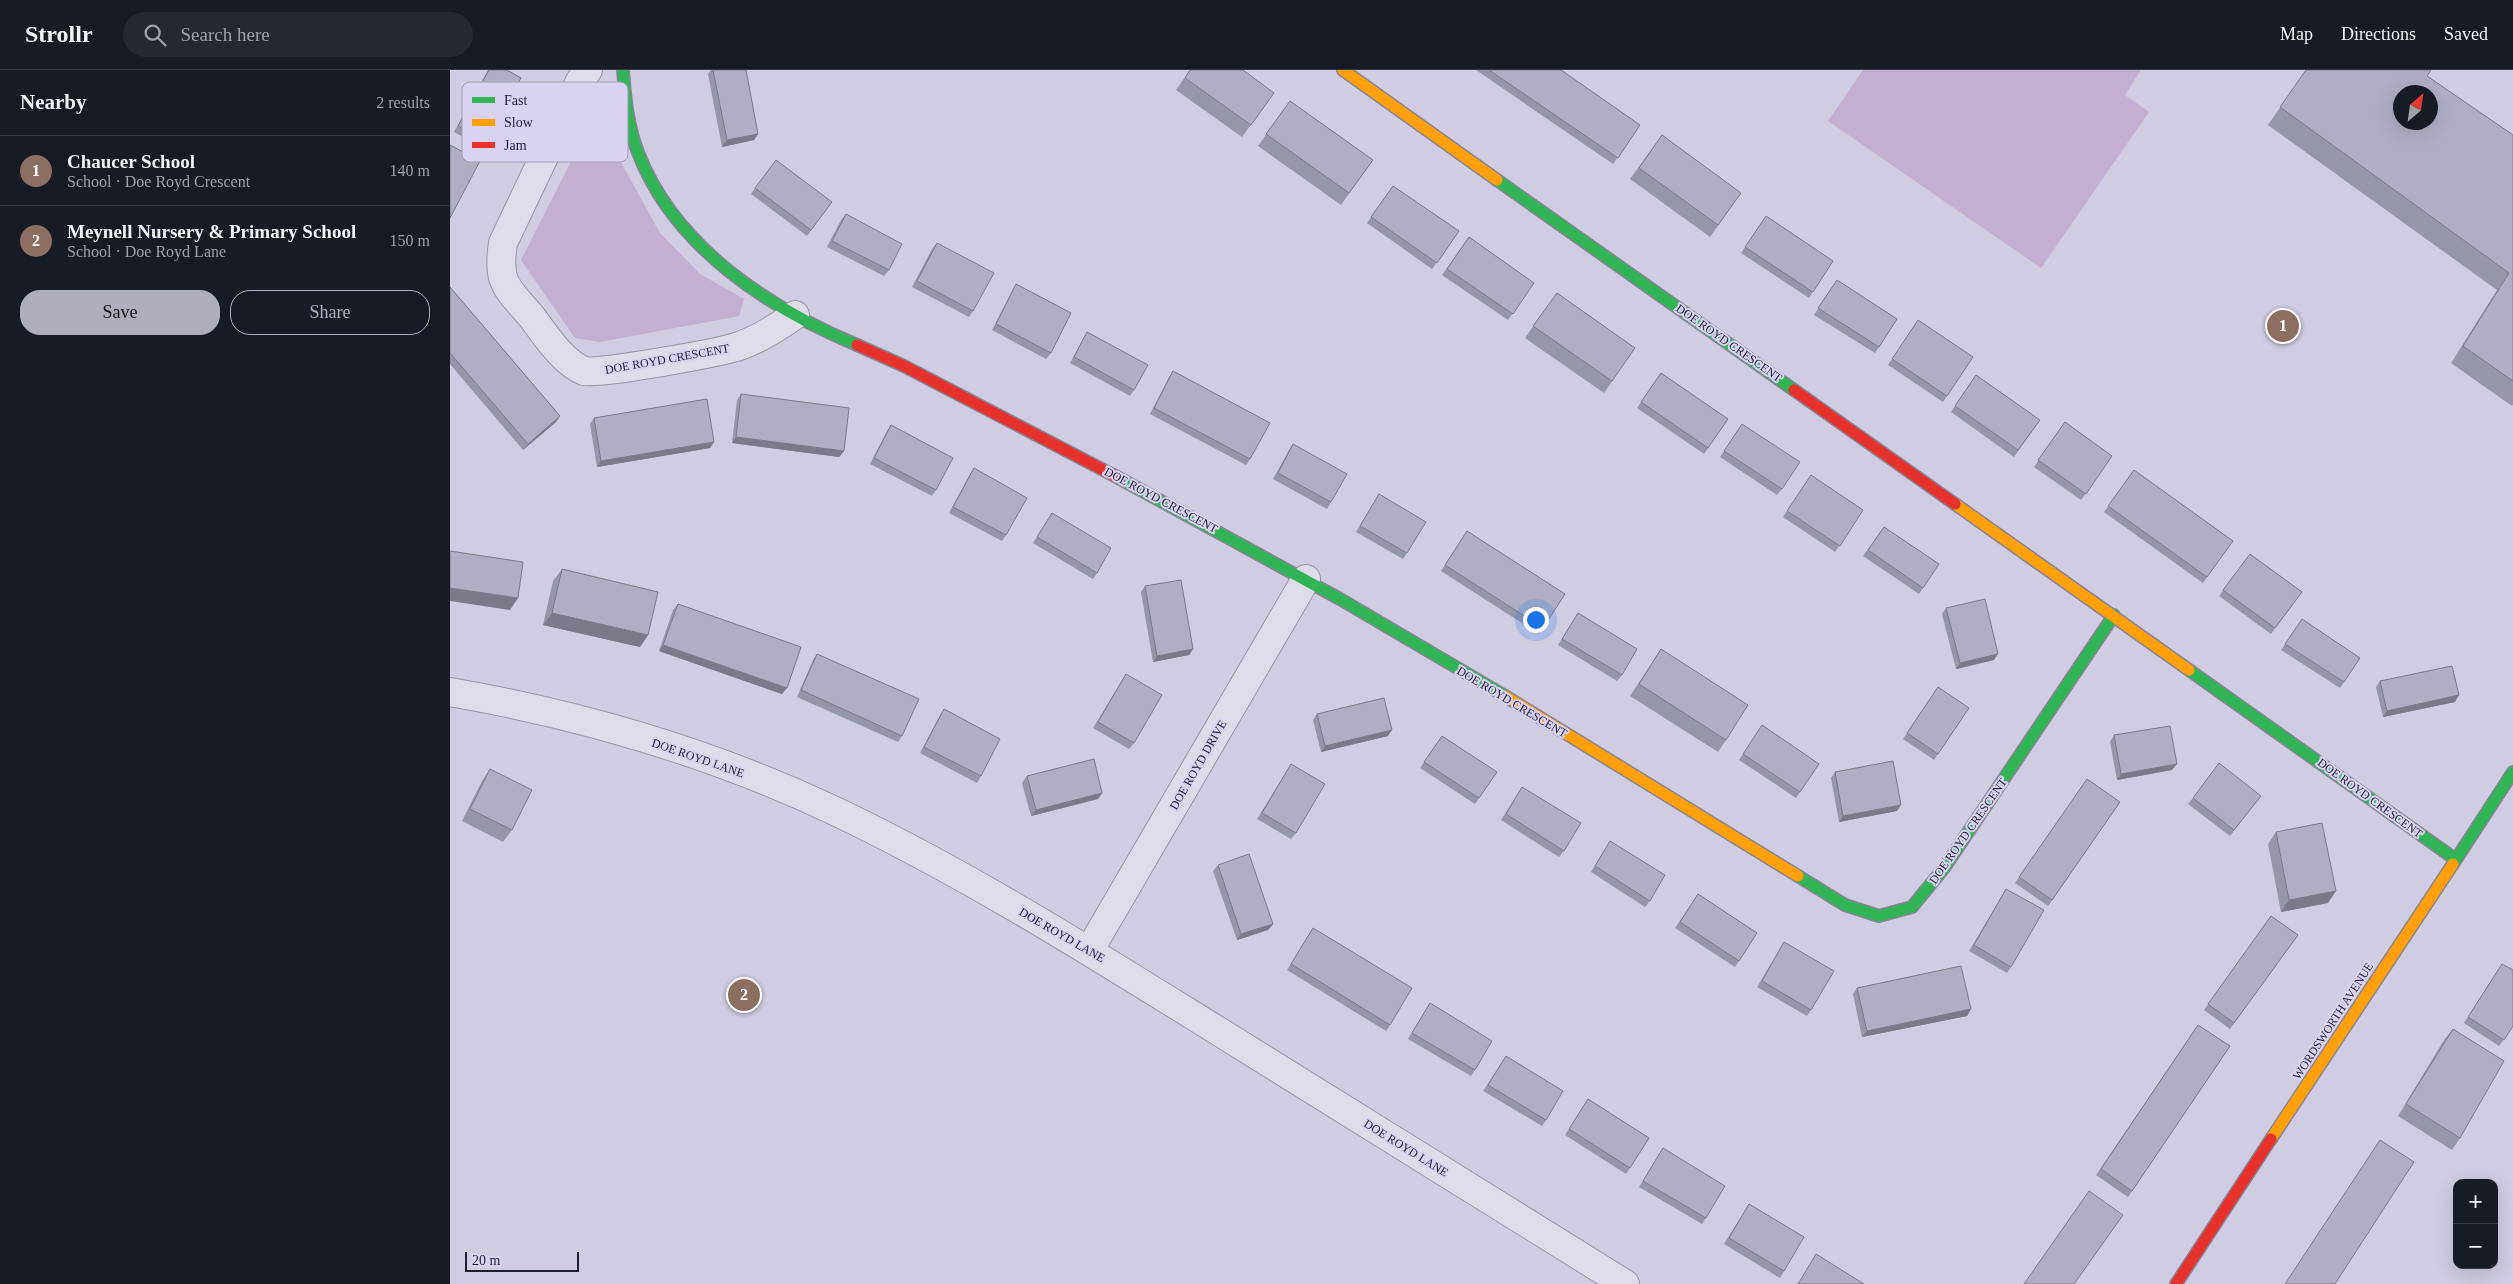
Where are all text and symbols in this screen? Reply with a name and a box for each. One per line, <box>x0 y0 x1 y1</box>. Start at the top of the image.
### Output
search box <box>123 12 473 57</box>
text: Strollr <box>25 21 93 47</box>
icon: search <box>141 21 169 49</box>
text: Search here <box>181 24 270 45</box>
text: Map <box>2280 24 2313 44</box>
text: Directions <box>2341 24 2416 44</box>
text: Saved <box>2444 24 2488 44</box>
legend <box>462 82 628 162</box>
north arrow <box>2393 85 2438 130</box>
text: Nearby <box>20 90 87 114</box>
text: Fast <box>504 93 527 108</box>
text: 2 results <box>376 94 430 111</box>
text: Slow <box>504 115 534 130</box>
text: Jam <box>504 138 527 153</box>
text: Chaucer School <box>67 151 195 172</box>
text: 1 <box>32 162 40 179</box>
text: 140 m <box>390 162 430 179</box>
text: School · Doe Royd Crescent <box>67 173 250 190</box>
text: Meynell Nursery & Primary School <box>67 221 356 242</box>
text: 2 <box>32 232 40 249</box>
text: 150 m <box>390 232 430 249</box>
text: School · Doe Royd Lane <box>67 243 226 260</box>
button: Save <box>20 290 220 335</box>
button: Share <box>230 290 430 335</box>
street label: DOE ROYD CRESCENT <box>1673 301 1785 385</box>
pin: 1 <box>2267 307 2299 345</box>
street label: DOE ROYD CRESCENT <box>604 341 731 377</box>
street label: DOE ROYD CRESCENT <box>1102 464 1221 536</box>
your location <box>1523 607 1549 633</box>
street label: DOE ROYD CRESCENT <box>1454 664 1570 741</box>
street label: DOE ROYD DRIVE <box>1167 718 1229 812</box>
street label: DOE ROYD LANE <box>650 736 746 780</box>
street label: DOE ROYD CRESCENT <box>2315 755 2426 841</box>
street label: DOE ROYD CRESCENT <box>1926 775 2010 887</box>
street label: DOE ROYD LANE <box>1017 905 1107 965</box>
street label: WORDSWORTH AVENUE <box>2290 960 2376 1082</box>
pin: 2 <box>728 976 760 1014</box>
street label: DOE ROYD LANE <box>1361 1116 1451 1180</box>
map controls <box>2453 1179 2498 1269</box>
button: + <box>2453 1179 2498 1224</box>
button: − <box>2453 1224 2498 1269</box>
scale bar <box>465 1249 579 1272</box>
text: 20 m <box>472 1253 500 1268</box>

